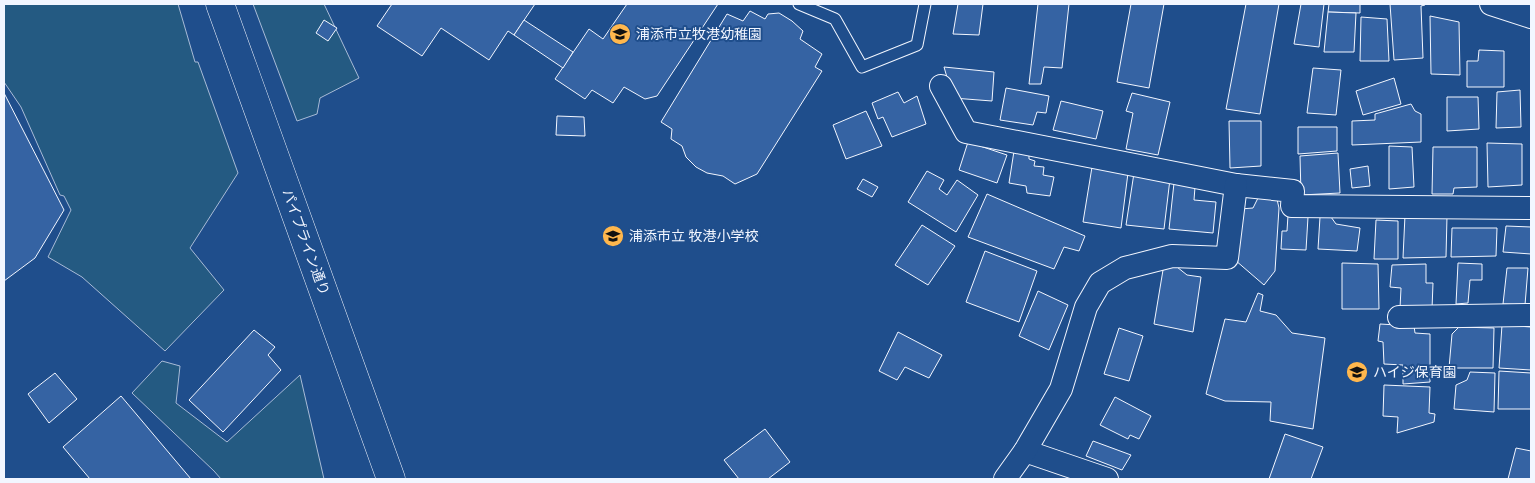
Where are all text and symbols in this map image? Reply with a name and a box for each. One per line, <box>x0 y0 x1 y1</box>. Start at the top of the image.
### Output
school or university icon: 浦添市立牧港幼稚園 <box>608 22 632 46</box>
place label: 浦添市立牧港幼稚園 <box>636 26 762 43</box>
street label: パイプライン通り <box>278 187 333 298</box>
school or university icon: 浦添市立 牧港小学校 <box>601 224 625 248</box>
place label: 浦添市立 牧港小学校 <box>629 228 758 245</box>
school or university icon: ハイジ保育園 <box>1345 360 1369 384</box>
place label: ハイジ保育園 <box>1373 364 1457 381</box>

